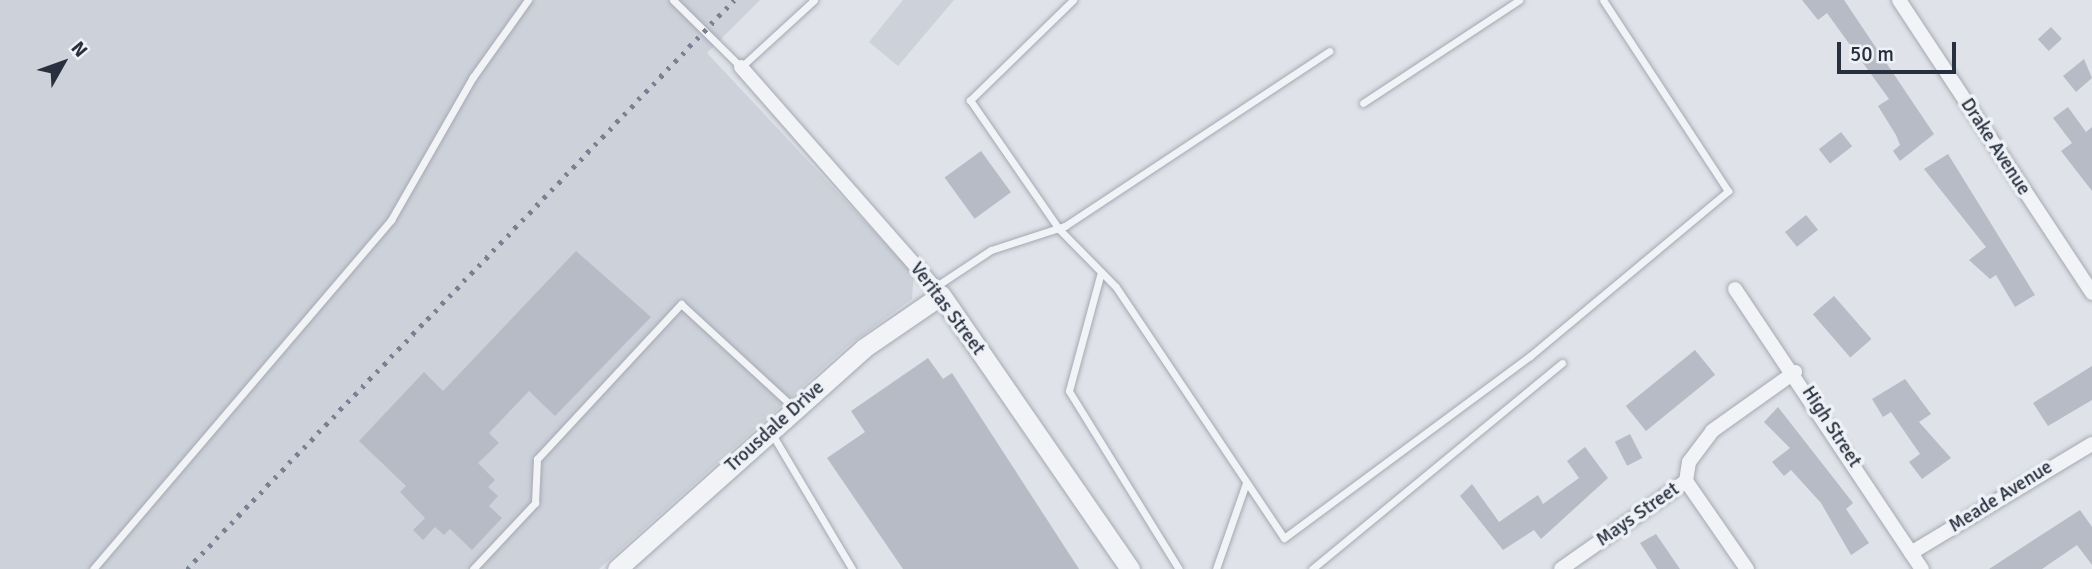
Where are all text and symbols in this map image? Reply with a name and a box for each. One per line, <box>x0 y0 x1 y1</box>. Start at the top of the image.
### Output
north arrow <box>28 28 98 98</box>
scale bar <box>1840 28 1959 72</box>
text: N <box>66 37 93 62</box>
text: 50 m <box>1850 41 1894 67</box>
street label: Drake Avenue <box>1955 94 2035 200</box>
street label: Veritas Street <box>905 258 989 360</box>
street label: Trousdale Drive <box>721 377 829 477</box>
street label: High Street <box>1796 382 1866 472</box>
street label: Meade Avenue <box>1945 456 2057 538</box>
street label: Mays Street <box>1592 478 1684 552</box>

